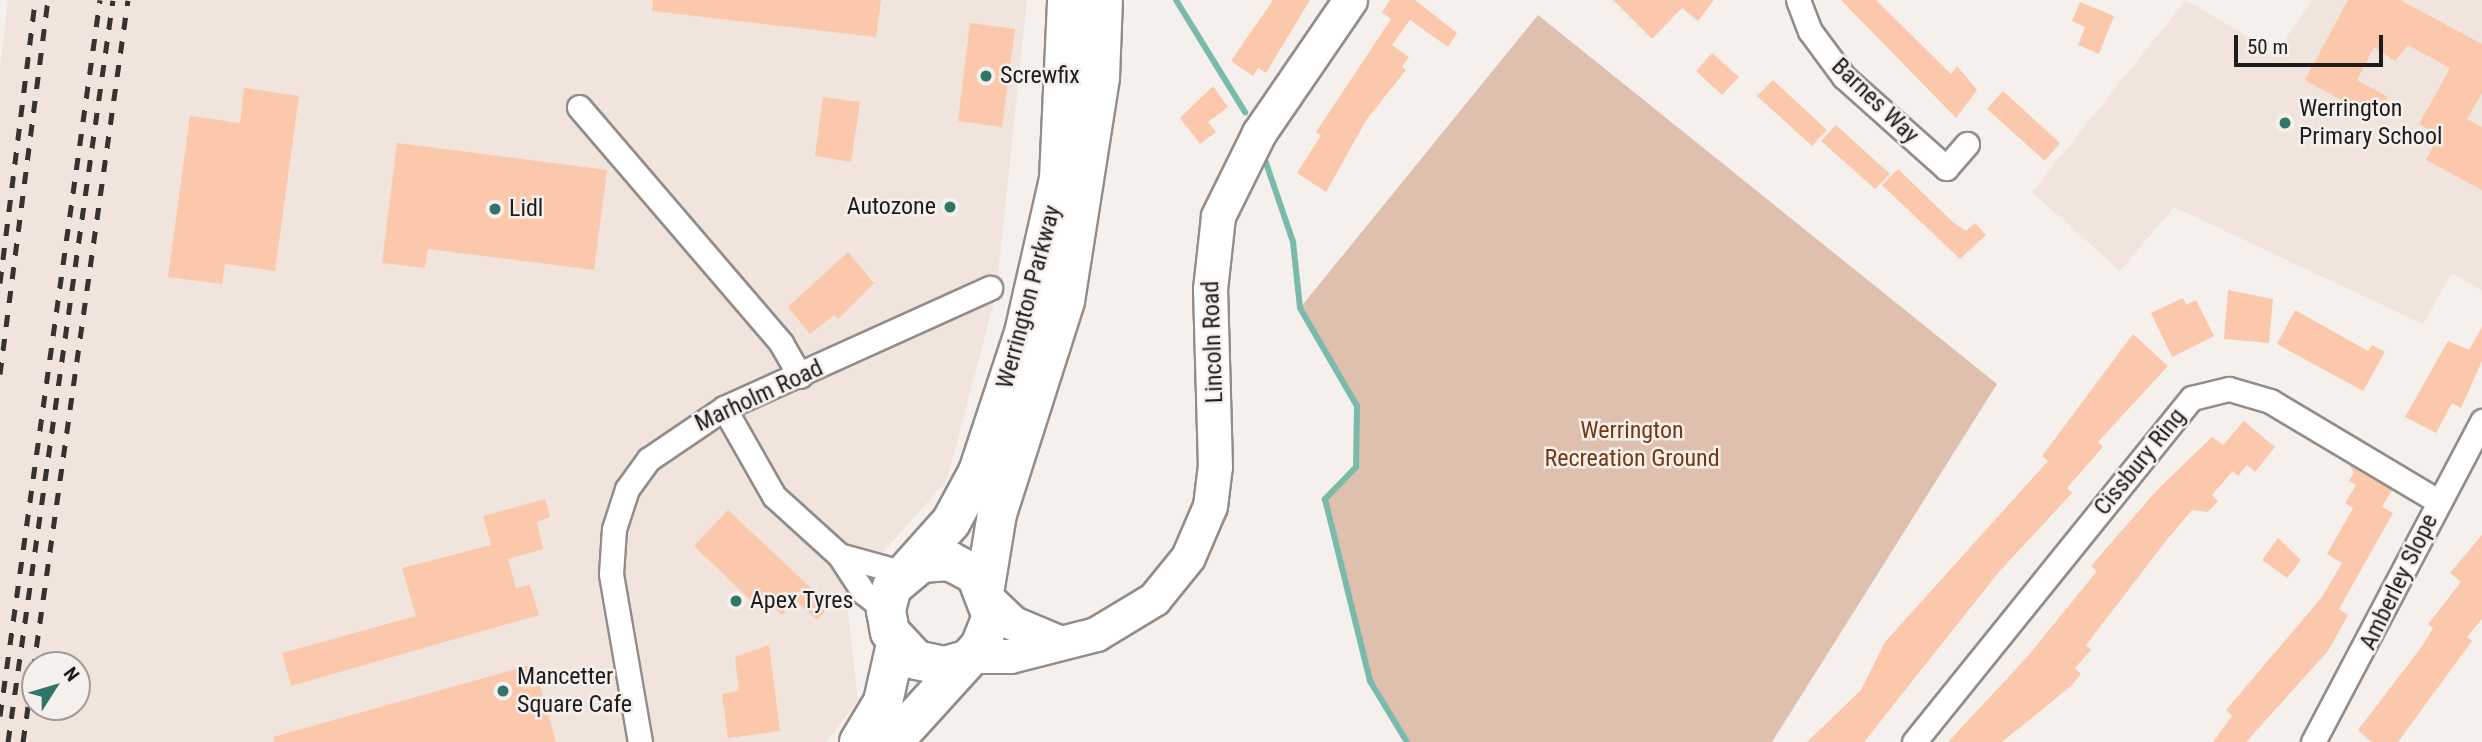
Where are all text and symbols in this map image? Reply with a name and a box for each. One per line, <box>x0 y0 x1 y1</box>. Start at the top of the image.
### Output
scale bar <box>2237 21 2386 65</box>
text: 50 m <box>2247 35 2288 59</box>
street label: Barnes Way <box>1825 52 1925 150</box>
place label: Screwfix <box>1000 62 1080 90</box>
marker: Screwfix <box>978 68 994 84</box>
place label: Werrington Primary School <box>2299 95 2442 151</box>
marker: Werrington Primary School <box>2277 115 2293 131</box>
place label: Autozone <box>847 193 936 221</box>
place label: Lidl <box>509 195 543 223</box>
marker: Autozone <box>942 199 958 215</box>
marker: Lidl <box>487 201 503 217</box>
street label: Werrington Parkway <box>991 202 1067 392</box>
street label: Lincoln Road <box>1196 280 1230 404</box>
street label: Marholm Road <box>690 354 828 438</box>
street label: Cissbury Ring <box>2088 403 2192 521</box>
park label: Werrington Recreation Ground <box>1544 417 1720 473</box>
street label: Amberley Slope <box>2354 509 2444 655</box>
place label: Apex Tyres <box>750 587 854 615</box>
marker: Apex Tyres <box>728 593 744 609</box>
north arrow <box>21 651 91 721</box>
text: N <box>59 663 84 686</box>
place label: Mancetter Square Cafe <box>517 663 632 719</box>
marker: Mancetter Square Cafe <box>495 683 511 699</box>

